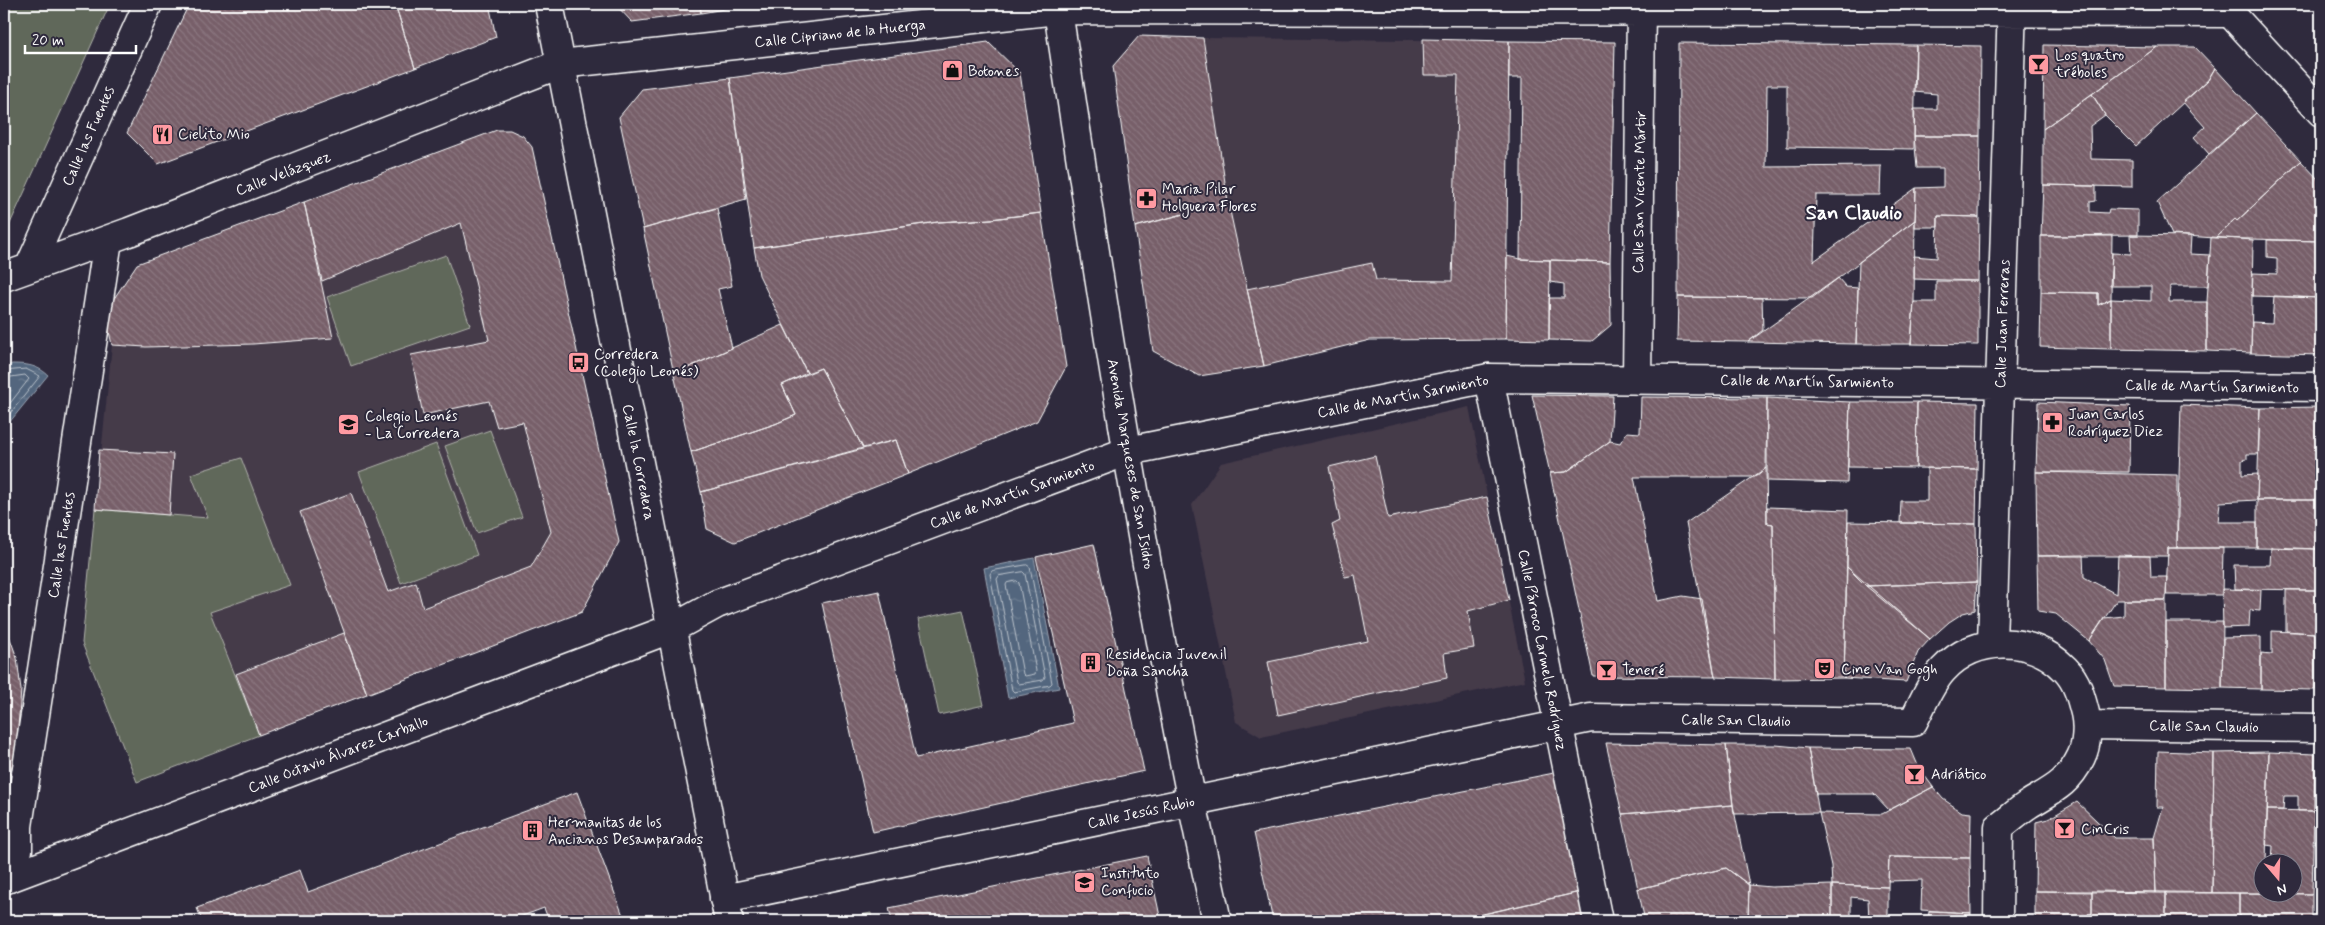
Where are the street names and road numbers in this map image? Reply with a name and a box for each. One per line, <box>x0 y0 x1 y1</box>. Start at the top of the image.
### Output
street label: Calle Cipriano de la Huerga <box>754 15 927 54</box>
street label: Calle las Fuentes <box>58 83 120 190</box>
street label: Calle San Vicente Mártir <box>1629 110 1651 274</box>
street label: Calle Velázquez <box>233 147 334 201</box>
street label: Calle Juan Ferreras <box>1991 259 2015 389</box>
street label: Avenida Marqueses de San Isidro <box>1102 357 1158 571</box>
street label: Calle de Martín Sarmiento <box>1720 370 1894 394</box>
street label: Calle de Martín Sarmiento <box>1316 371 1491 423</box>
street label: Calle de Martín Sarmiento <box>2125 375 2299 399</box>
street label: Calle la Corredera <box>617 403 659 522</box>
street label: Calle de Martín Sarmiento <box>927 456 1098 534</box>
street label: Calle las Fuentes <box>44 490 80 600</box>
street label: Calle Párroco Carmelo Rodríguez <box>1513 548 1571 753</box>
street label: Calle Octavio Álvarez Carballo <box>245 710 431 799</box>
street label: Calle San Claudio <box>1681 710 1791 732</box>
street label: Calle San Claudio <box>2149 716 2259 738</box>
street label: Calle Jesús Rubio <box>1086 792 1197 834</box>

